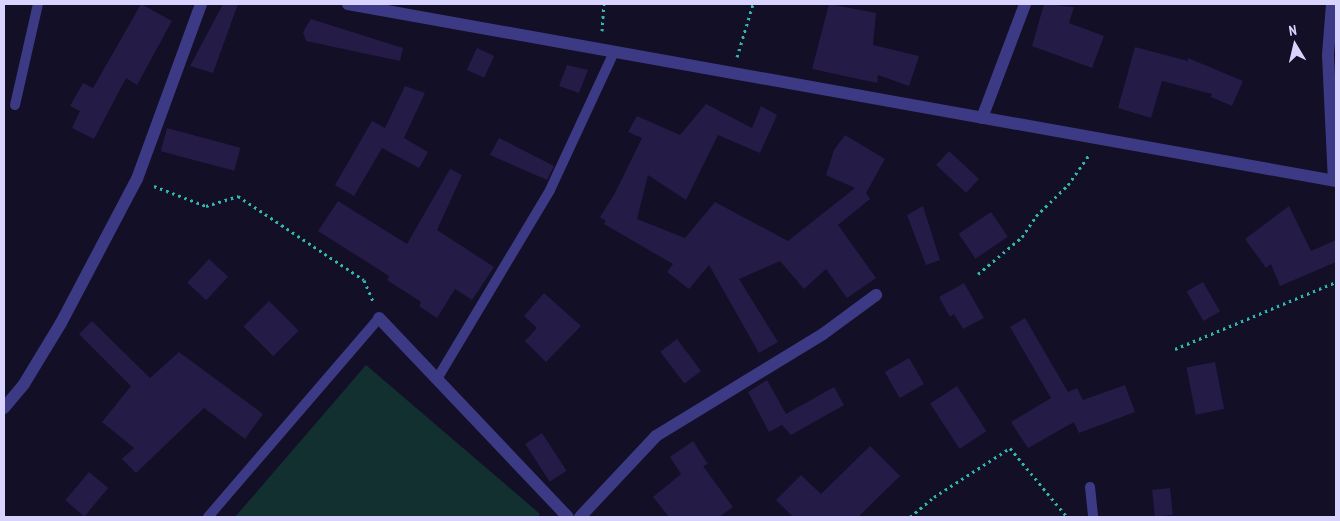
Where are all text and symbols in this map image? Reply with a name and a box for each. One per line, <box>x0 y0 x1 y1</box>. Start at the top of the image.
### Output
north arrow <box>1270 20 1320 70</box>
text: N <box>1288 21 1298 40</box>

